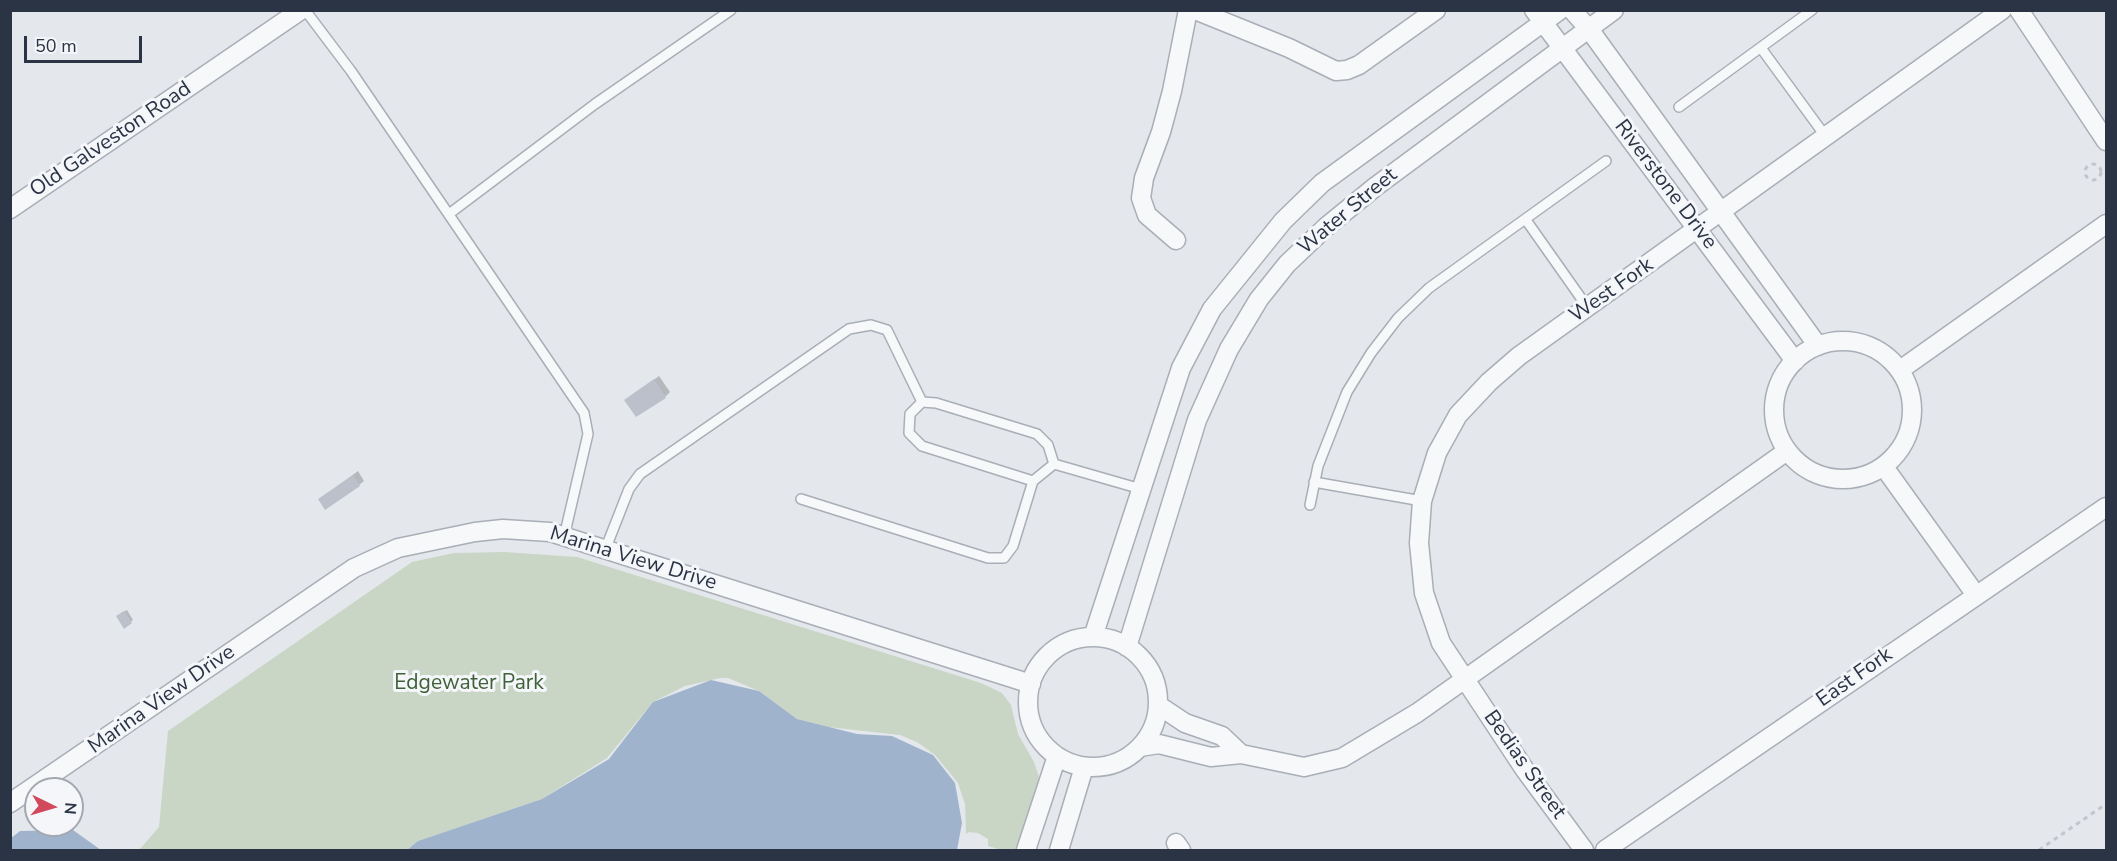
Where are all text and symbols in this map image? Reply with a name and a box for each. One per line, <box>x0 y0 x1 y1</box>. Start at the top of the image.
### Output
scale bar <box>27 24 146 62</box>
text: 50 m <box>35 34 77 58</box>
street label: Old Galveston Road <box>26 77 196 203</box>
street label: Riverstone Drive <box>1608 115 1722 255</box>
street label: Water Street <box>1293 163 1403 261</box>
street label: West Fork <box>1565 253 1659 329</box>
street label: Marina View Drive <box>547 522 719 596</box>
street label: Marina View Drive <box>84 640 240 760</box>
street label: East Fork <box>1812 643 1898 713</box>
park label: Edgewater Park <box>394 671 544 697</box>
street label: Bedias Street <box>1477 706 1571 824</box>
north arrow <box>24 777 84 837</box>
text: N <box>58 801 81 815</box>

